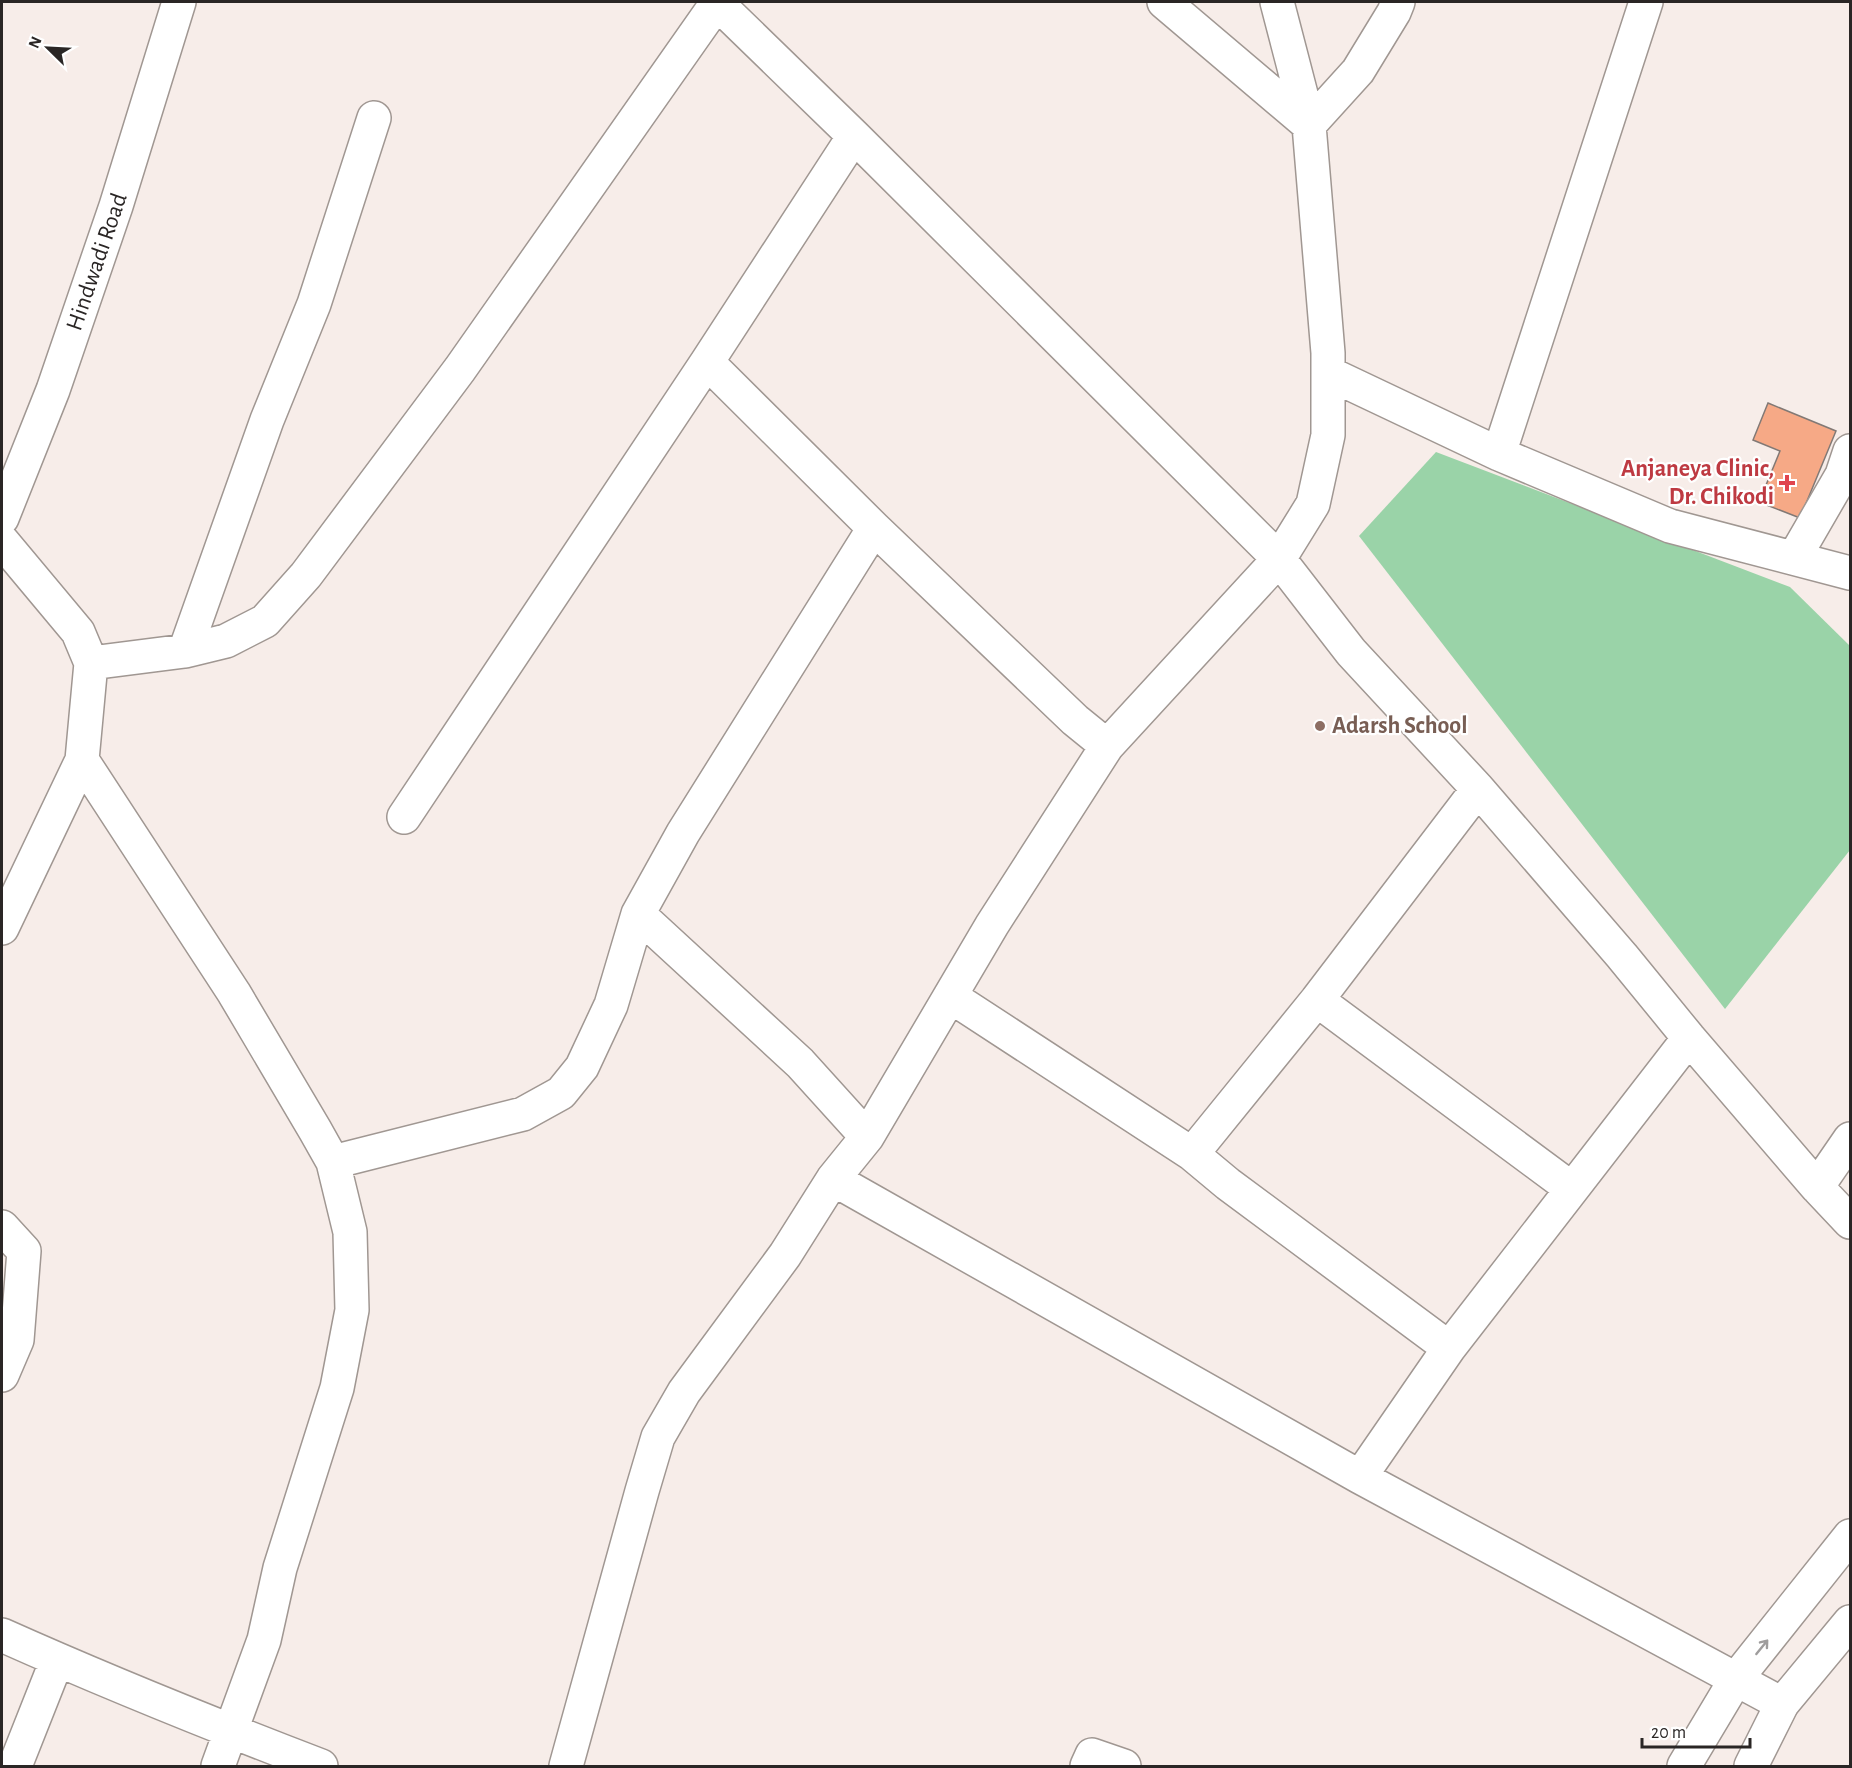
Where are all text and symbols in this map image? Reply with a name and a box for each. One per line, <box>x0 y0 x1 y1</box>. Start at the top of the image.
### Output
north arrow <box>18 18 78 78</box>
text: N <box>26 34 45 51</box>
street label: Hindwadi Road <box>62 190 132 334</box>
place label: Anjaneya Clinic, Dr. Chikodi <box>1621 457 1774 509</box>
marker: Anjaneya Clinic, Dr. Chikodi <box>1778 474 1796 492</box>
place label: Adarsh School <box>1332 714 1468 738</box>
marker: Adarsh School <box>1313 719 1327 733</box>
one-way arrow <box>1755 1640 1768 1656</box>
scale bar <box>1642 1711 1750 1749</box>
text: 20 m <box>1651 1724 1686 1742</box>

